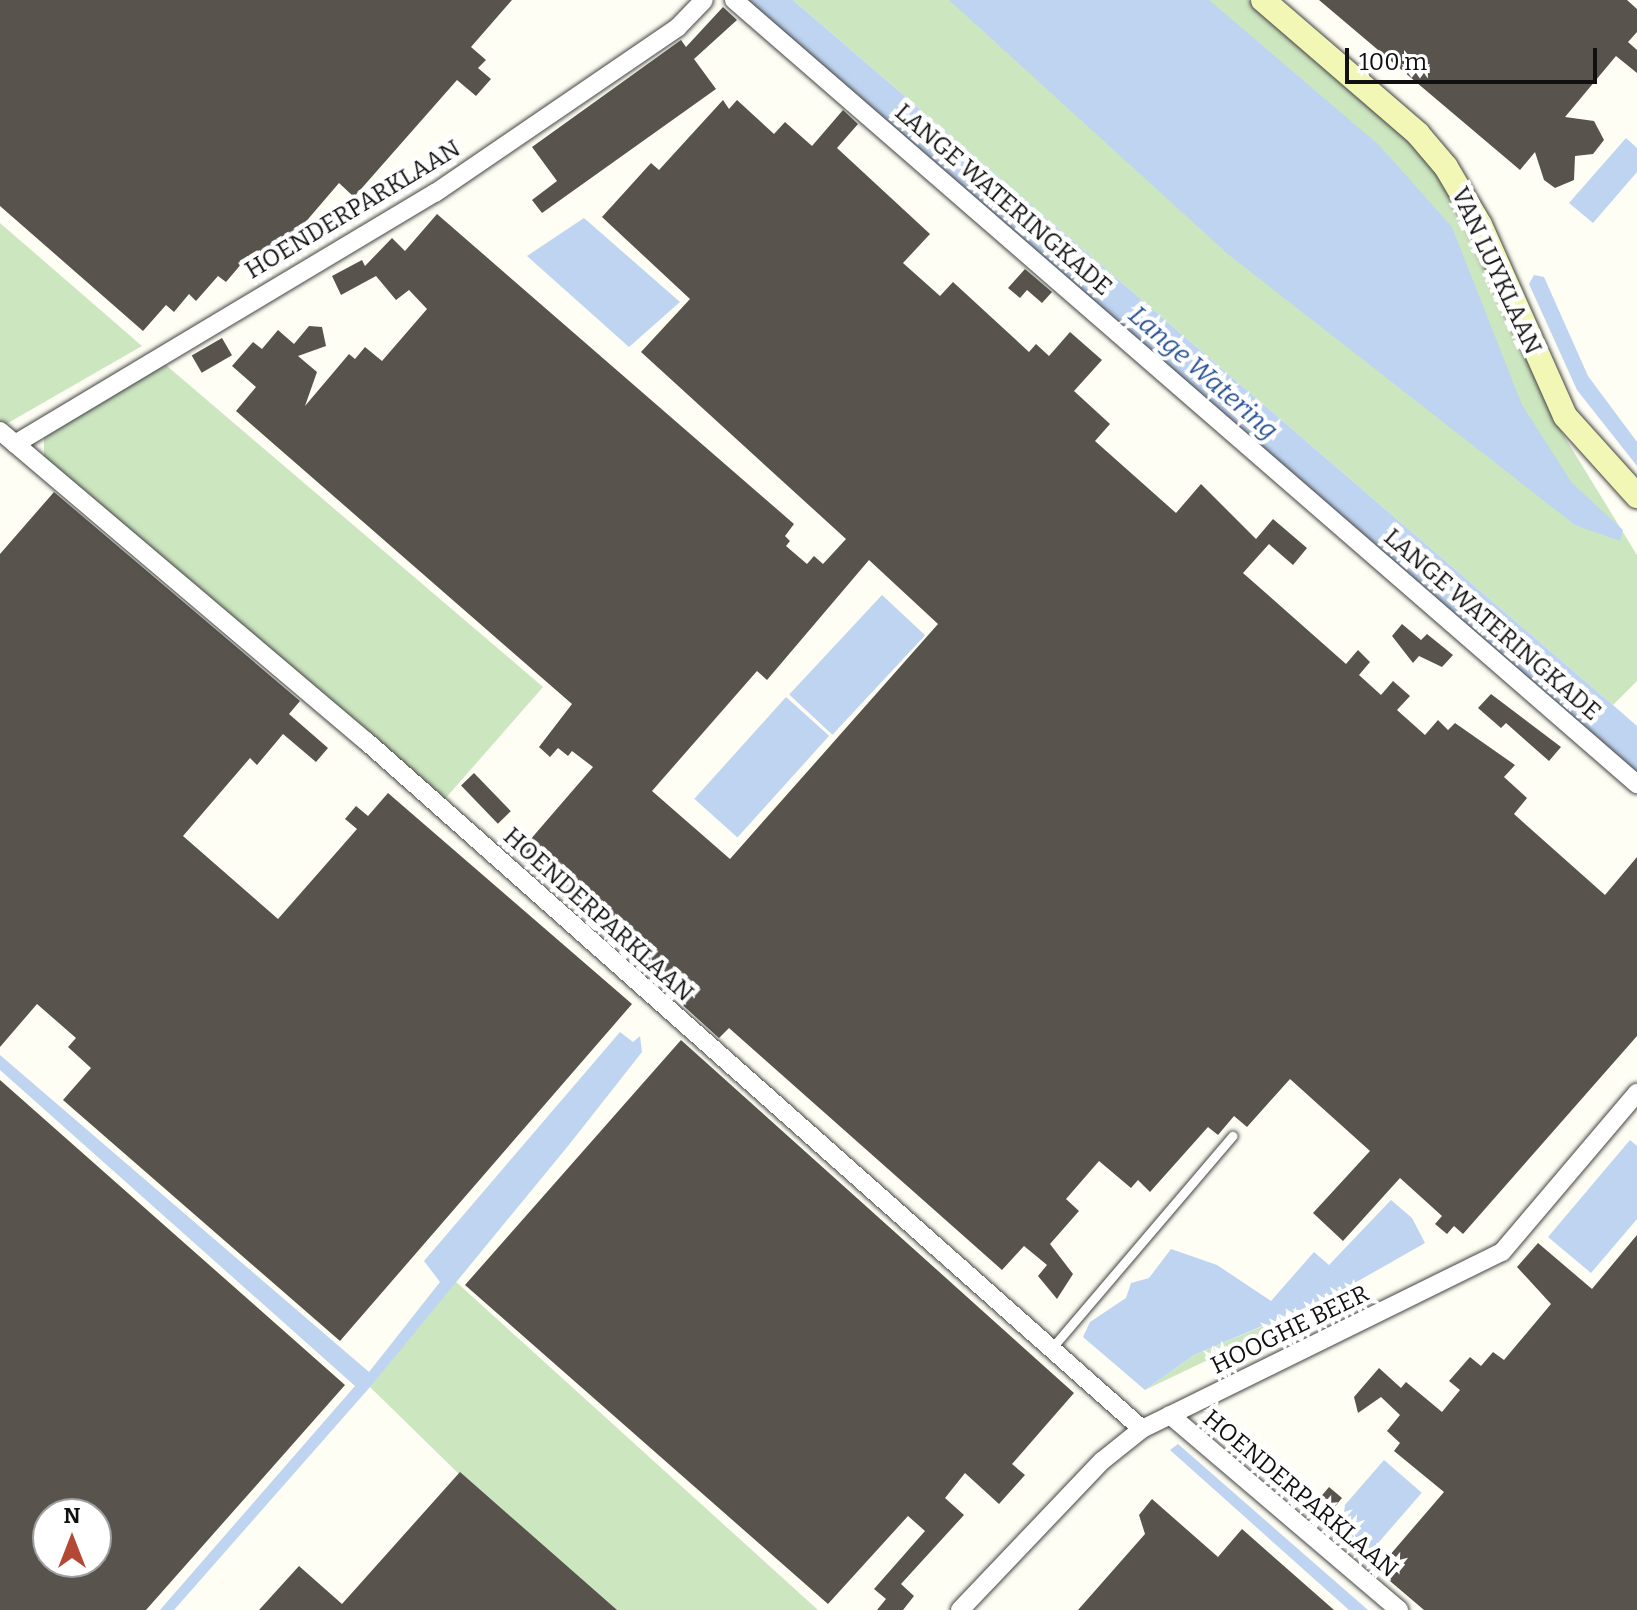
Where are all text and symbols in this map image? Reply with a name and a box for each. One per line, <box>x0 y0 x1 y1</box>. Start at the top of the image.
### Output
scale bar <box>1349 32 1601 82</box>
text: 100 m <box>1359 48 1427 76</box>
street label: LANGE WATERINGKADE <box>889 98 1117 302</box>
street label: HOENDERPARKLAAN <box>240 134 466 286</box>
street label: VAN LUYKLAAN <box>1445 183 1547 359</box>
water label: Lange Watering <box>1122 300 1284 446</box>
street label: LANGE WATERINGKADE <box>1378 523 1606 727</box>
street label: HOENDERPARKLAAN <box>497 822 699 1008</box>
street label: HOOGHE BEER <box>1206 1279 1374 1381</box>
street label: HOENDERPARKLAAN <box>1197 1404 1403 1584</box>
north arrow <box>32 1498 112 1578</box>
text: N <box>64 1502 80 1529</box>

